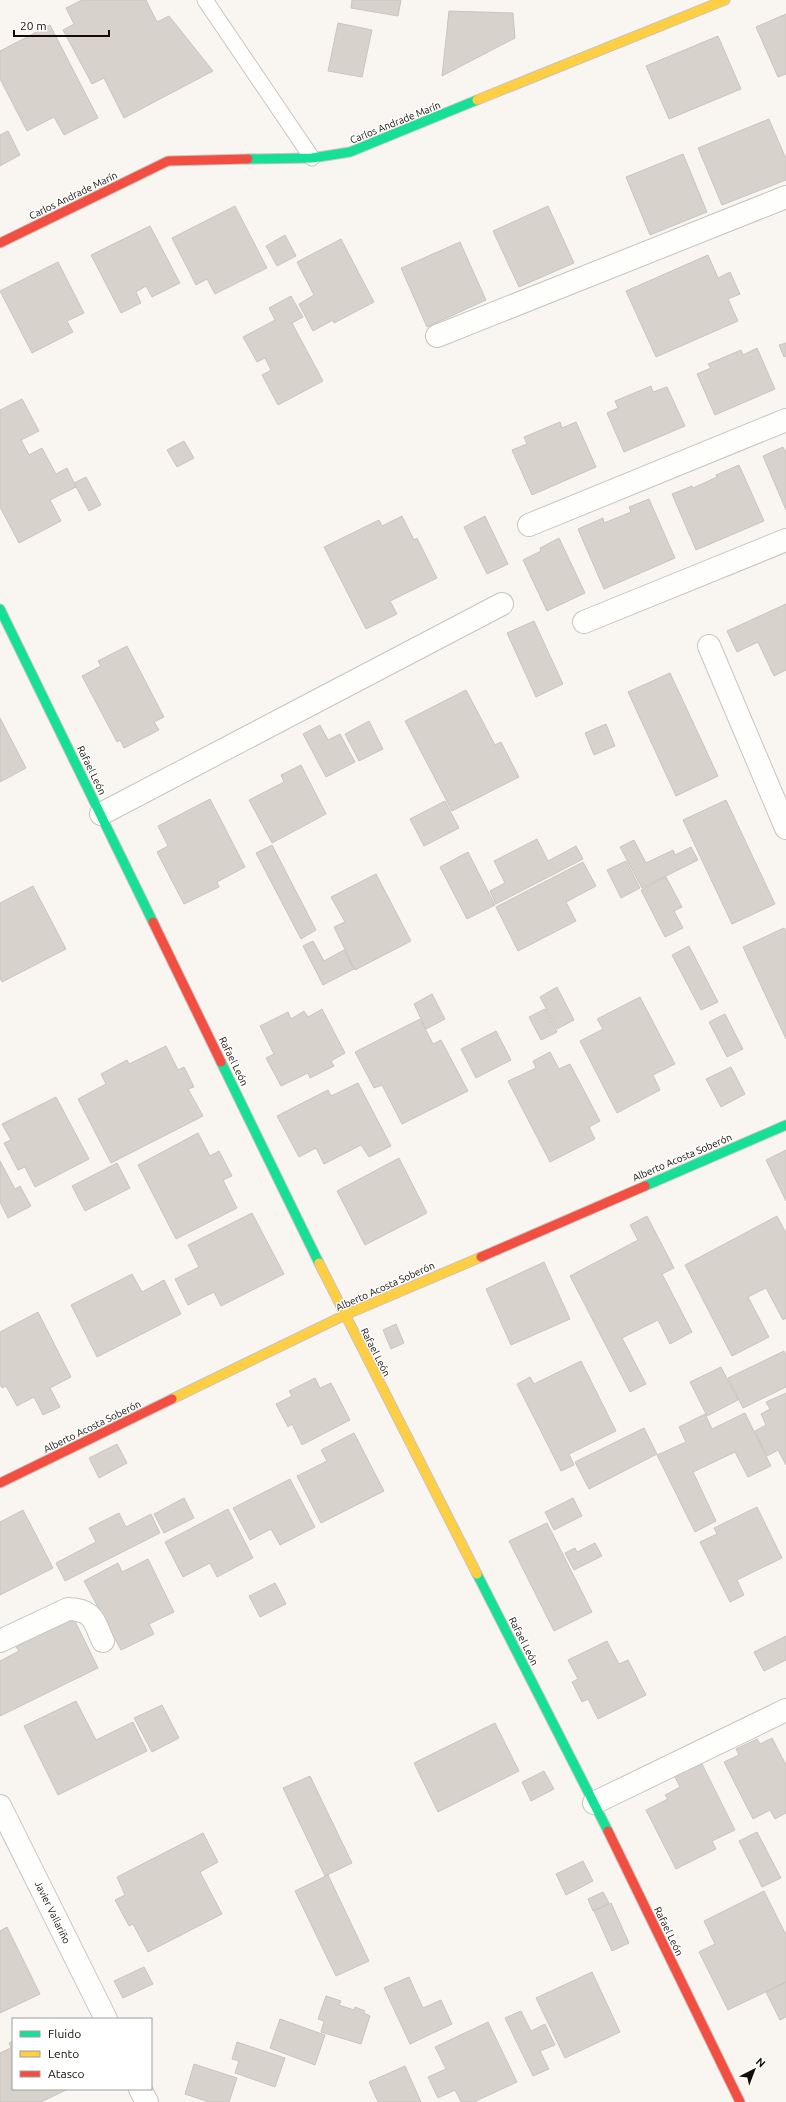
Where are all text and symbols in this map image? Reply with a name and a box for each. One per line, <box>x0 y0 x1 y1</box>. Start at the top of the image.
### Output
scale bar <box>14 12 109 38</box>
text: 20 m <box>20 19 47 32</box>
street label: Carlos Andrade Marín <box>348 99 442 146</box>
street label: Carlos Andrade Marín <box>27 169 119 222</box>
street label: Rafael León <box>75 744 108 796</box>
street label: Rafael León <box>217 1035 250 1087</box>
street label: Alberto Acosta Soberón <box>631 1132 733 1183</box>
street label: Alberto Acosta Soberón <box>334 1260 436 1313</box>
street label: Rafael León <box>359 1326 392 1378</box>
street label: Alberto Acosta Soberón <box>42 1398 143 1455</box>
street label: Rafael León <box>507 1615 540 1667</box>
street label: Javier Vallariño <box>33 1879 73 1946</box>
street label: Rafael León <box>652 1905 685 1957</box>
legend <box>12 2018 152 2090</box>
text: Fluido <box>48 2027 81 2040</box>
text: Lento <box>48 2047 79 2060</box>
north arrow <box>734 2050 774 2090</box>
text: N <box>754 2055 768 2070</box>
text: Atasco <box>48 2067 84 2080</box>

